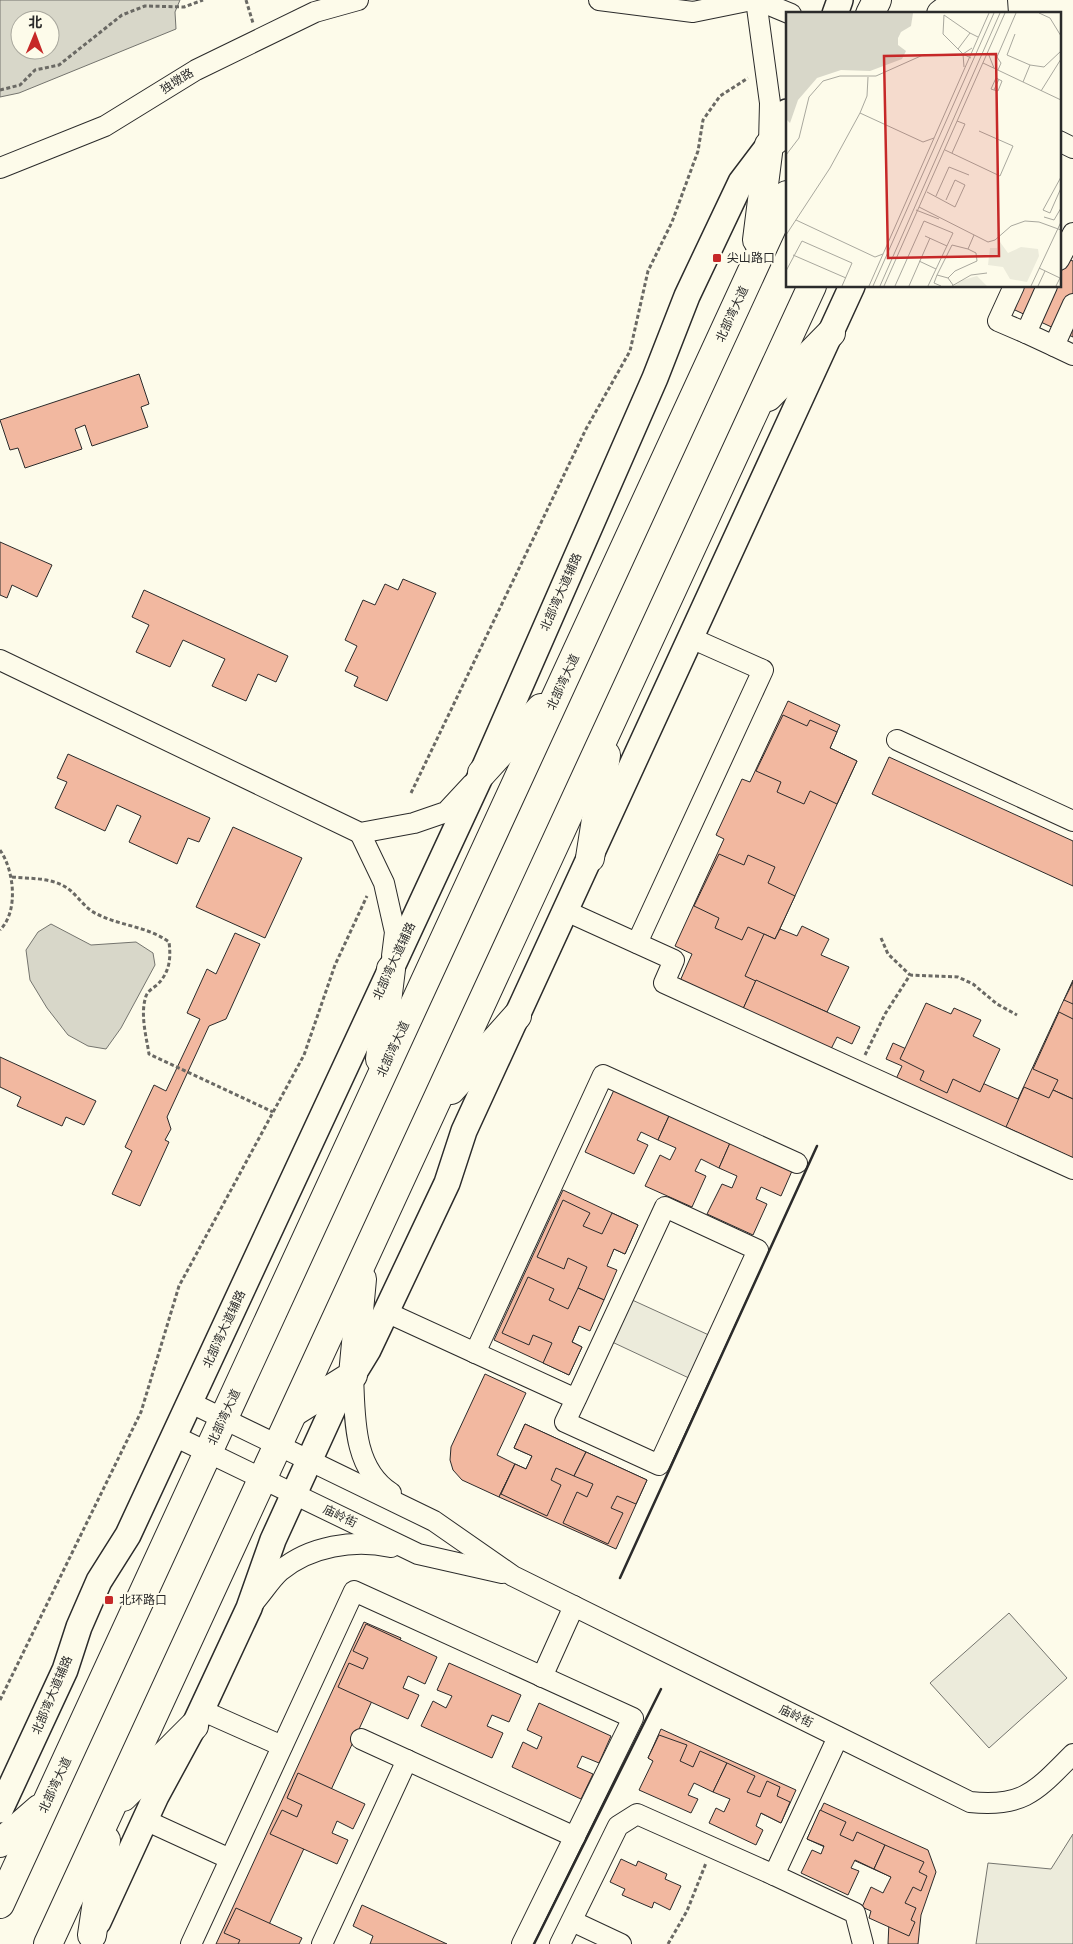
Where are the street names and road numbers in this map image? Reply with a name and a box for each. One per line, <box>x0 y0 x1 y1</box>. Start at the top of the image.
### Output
street label: 独墩路 <box>157 65 197 98</box>
street label: 北部湾大道 <box>712 283 753 345</box>
street label: 北部湾大道辅路 <box>537 550 586 634</box>
street label: 北部湾大道 <box>543 651 584 713</box>
street label: 北部湾大道辅路 <box>369 920 420 1003</box>
street label: 北部湾大道 <box>373 1018 414 1080</box>
street label: 北部湾大道辅路 <box>199 1288 250 1371</box>
street label: 北部湾大道 <box>204 1386 245 1448</box>
street label: 庙岭街 <box>320 1501 360 1532</box>
street label: 北部湾大道辅路 <box>28 1653 77 1737</box>
street label: 庙岭街 <box>776 1701 816 1732</box>
street label: 北部湾大道 <box>35 1754 76 1816</box>

